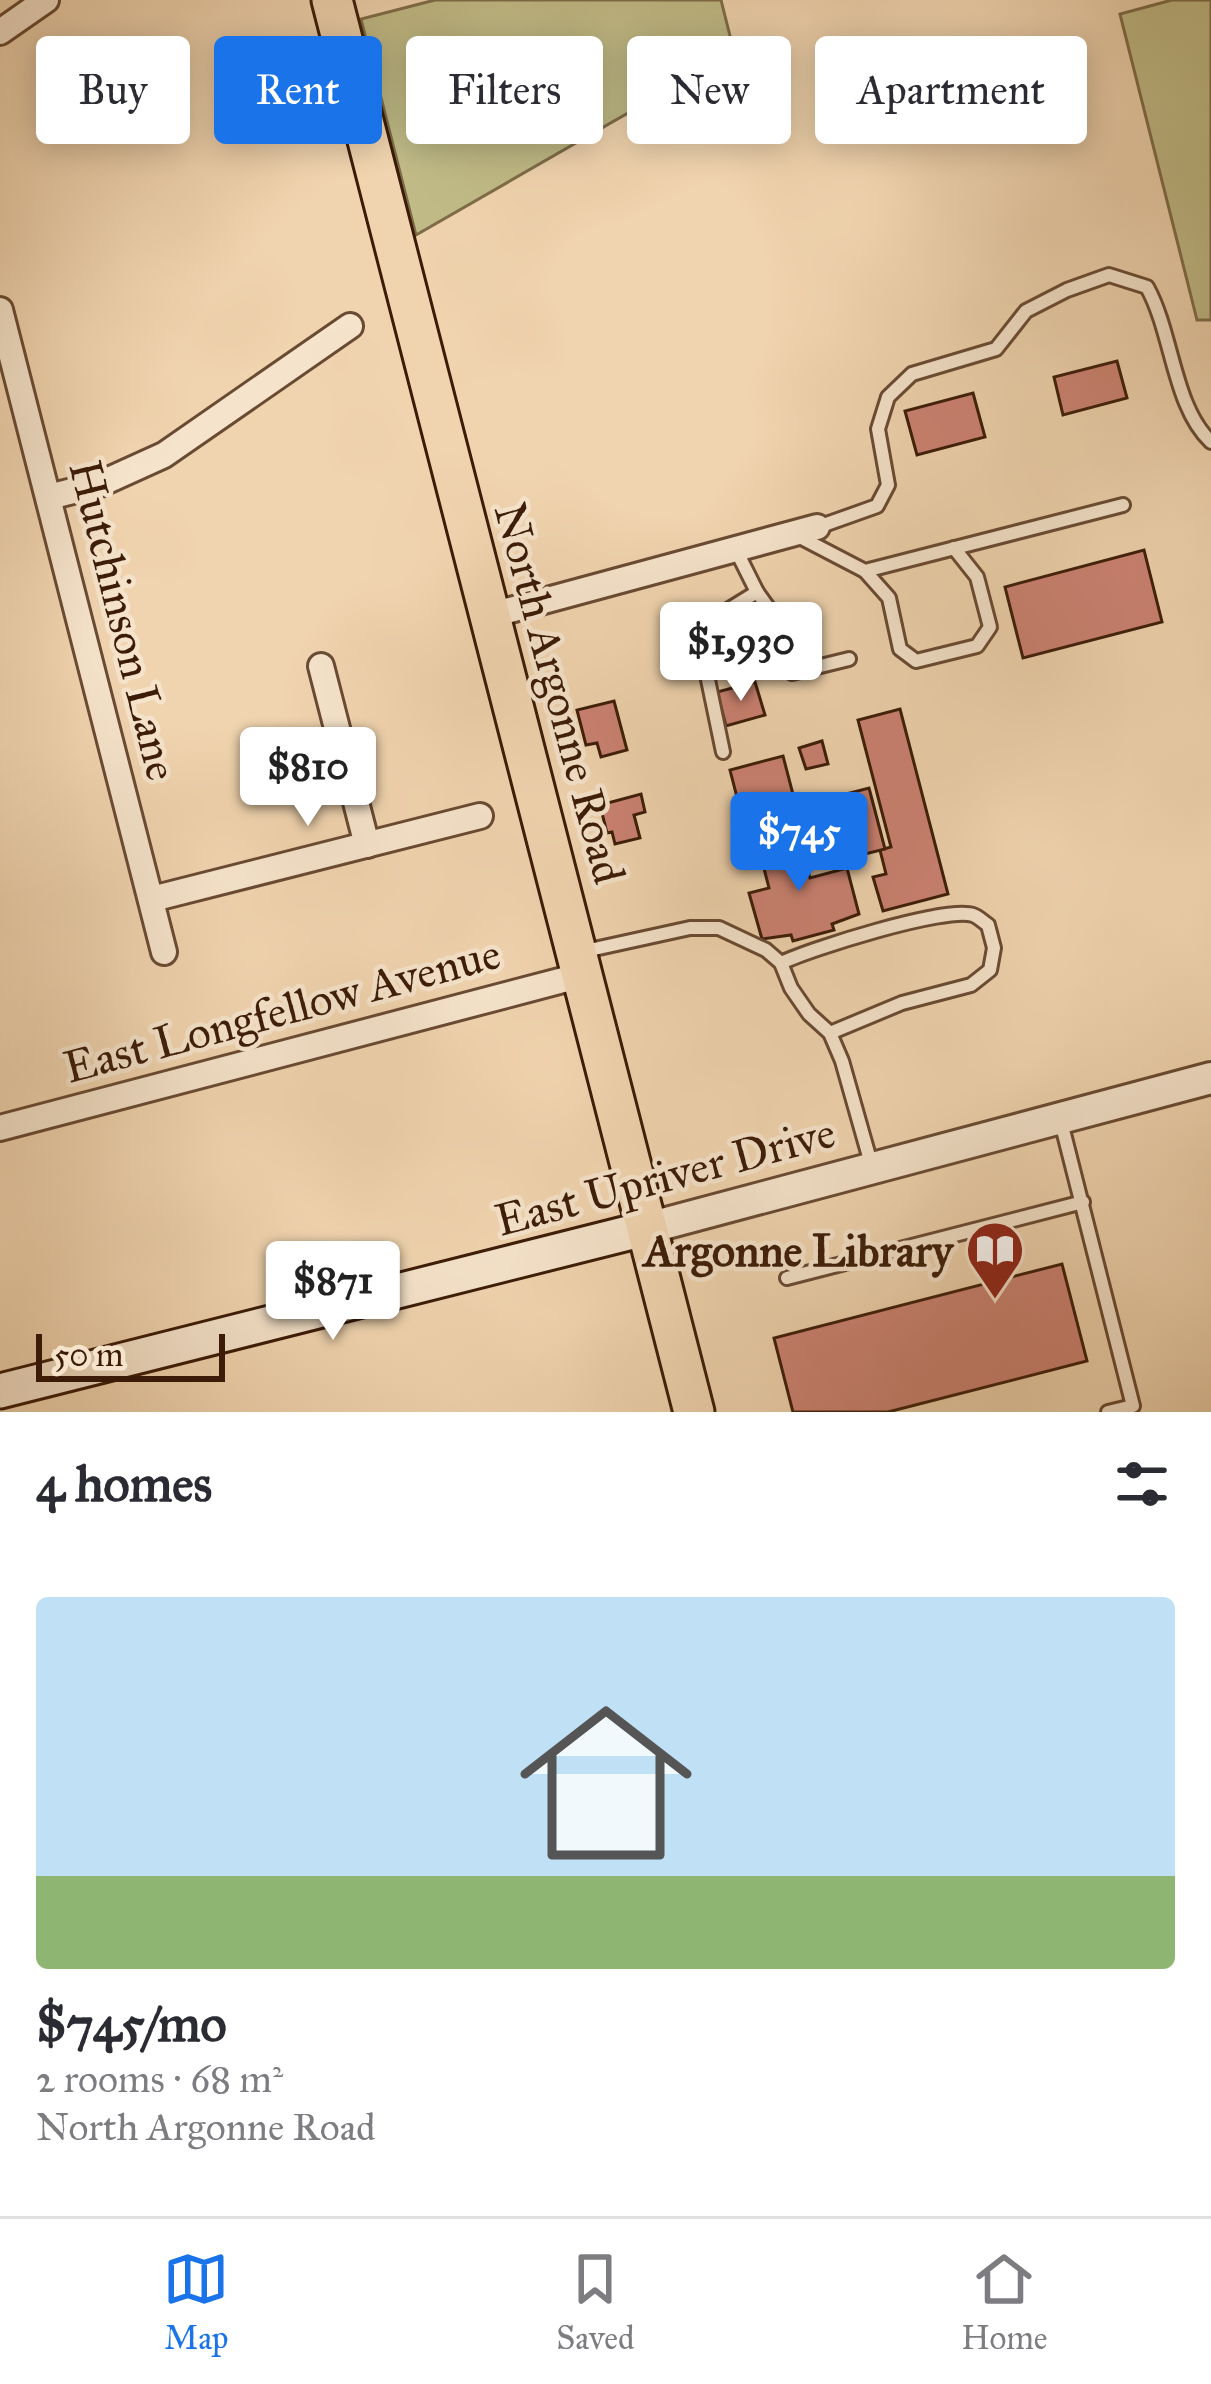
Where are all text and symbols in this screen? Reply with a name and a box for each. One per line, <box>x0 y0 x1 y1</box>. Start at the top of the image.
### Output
chip: Buy <box>36 36 190 144</box>
chip: Rent <box>214 36 382 144</box>
chip: Filters <box>406 36 603 144</box>
chip: New <box>627 36 791 144</box>
chip: Apartment <box>815 36 1087 144</box>
street label: Hutchinson Lane <box>58 454 190 786</box>
street label: North Argonne Road <box>483 497 637 890</box>
pin: $1,930 <box>643 602 839 704</box>
text: $1,930 <box>687 617 795 665</box>
pin: $810 <box>237 727 379 829</box>
text: $810 <box>267 742 349 790</box>
pin: $745 <box>728 792 870 894</box>
text: $745 <box>757 807 841 855</box>
street label: East Longfellow Avenue <box>58 925 506 1095</box>
street label: East Upriver Drive <box>489 1104 841 1248</box>
library icon: Argonne Library <box>964 1219 1026 1301</box>
place label: Argonne Library <box>641 1223 955 1278</box>
pin: $871 <box>262 1241 404 1343</box>
text: $871 <box>293 1256 373 1304</box>
scale bar <box>36 1328 225 1381</box>
text: 50 m <box>54 1335 123 1375</box>
icon: filters <box>1109 1451 1175 1517</box>
text: 4 homes <box>36 1453 212 1515</box>
icon: home <box>498 1675 714 1891</box>
text: $745/mo <box>36 1993 227 2055</box>
text: 2 rooms · 68 m² <box>36 2055 283 2103</box>
text: North Argonne Road <box>36 2103 376 2151</box>
tab: Map <box>163 2246 229 2358</box>
tab: Saved <box>556 2246 635 2358</box>
tab: Home <box>961 2246 1048 2358</box>

